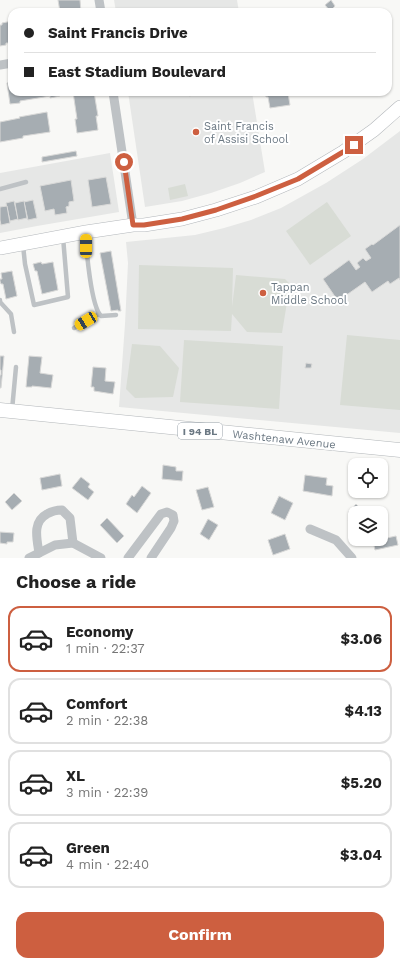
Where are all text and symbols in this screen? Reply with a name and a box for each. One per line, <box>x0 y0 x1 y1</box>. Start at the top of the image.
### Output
text: Saint Francis Drive <box>48 24 188 42</box>
text: East Stadium Boulevard <box>48 63 226 81</box>
place label: Saint Francis of Assisi School <box>204 120 289 146</box>
marker: Saint Francis of Assisi School <box>191 127 201 137</box>
route end <box>345 136 363 154</box>
route start <box>115 153 133 171</box>
car <box>80 234 92 258</box>
place label: Tappan Middle School <box>271 281 348 307</box>
marker: Tappan Middle School <box>258 288 268 298</box>
car <box>73 310 99 332</box>
road number: I 94 BL <box>178 423 222 439</box>
street label: Washtenaw Avenue <box>232 428 336 451</box>
map controls <box>348 458 388 546</box>
button: locate <box>348 458 388 498</box>
button: layers <box>348 506 388 546</box>
text: Choose a ride <box>16 571 136 592</box>
icon: car <box>18 621 54 657</box>
text: Economy <box>66 623 133 641</box>
text: $3.06 <box>340 630 382 648</box>
text: 1 min · 22:37 <box>66 641 145 656</box>
icon: car <box>18 693 54 729</box>
text: Comfort <box>66 695 127 713</box>
text: $4.13 <box>345 702 382 720</box>
text: 2 min · 22:38 <box>66 713 148 728</box>
icon: car <box>18 765 54 801</box>
text: XL <box>66 767 85 785</box>
text: $5.20 <box>341 774 382 792</box>
text: 3 min · 22:39 <box>66 785 148 800</box>
icon: car <box>18 837 54 873</box>
text: Green <box>66 839 110 857</box>
text: $3.04 <box>340 846 382 864</box>
text: 4 min · 22:40 <box>66 857 149 872</box>
button: Confirm <box>16 912 384 958</box>

